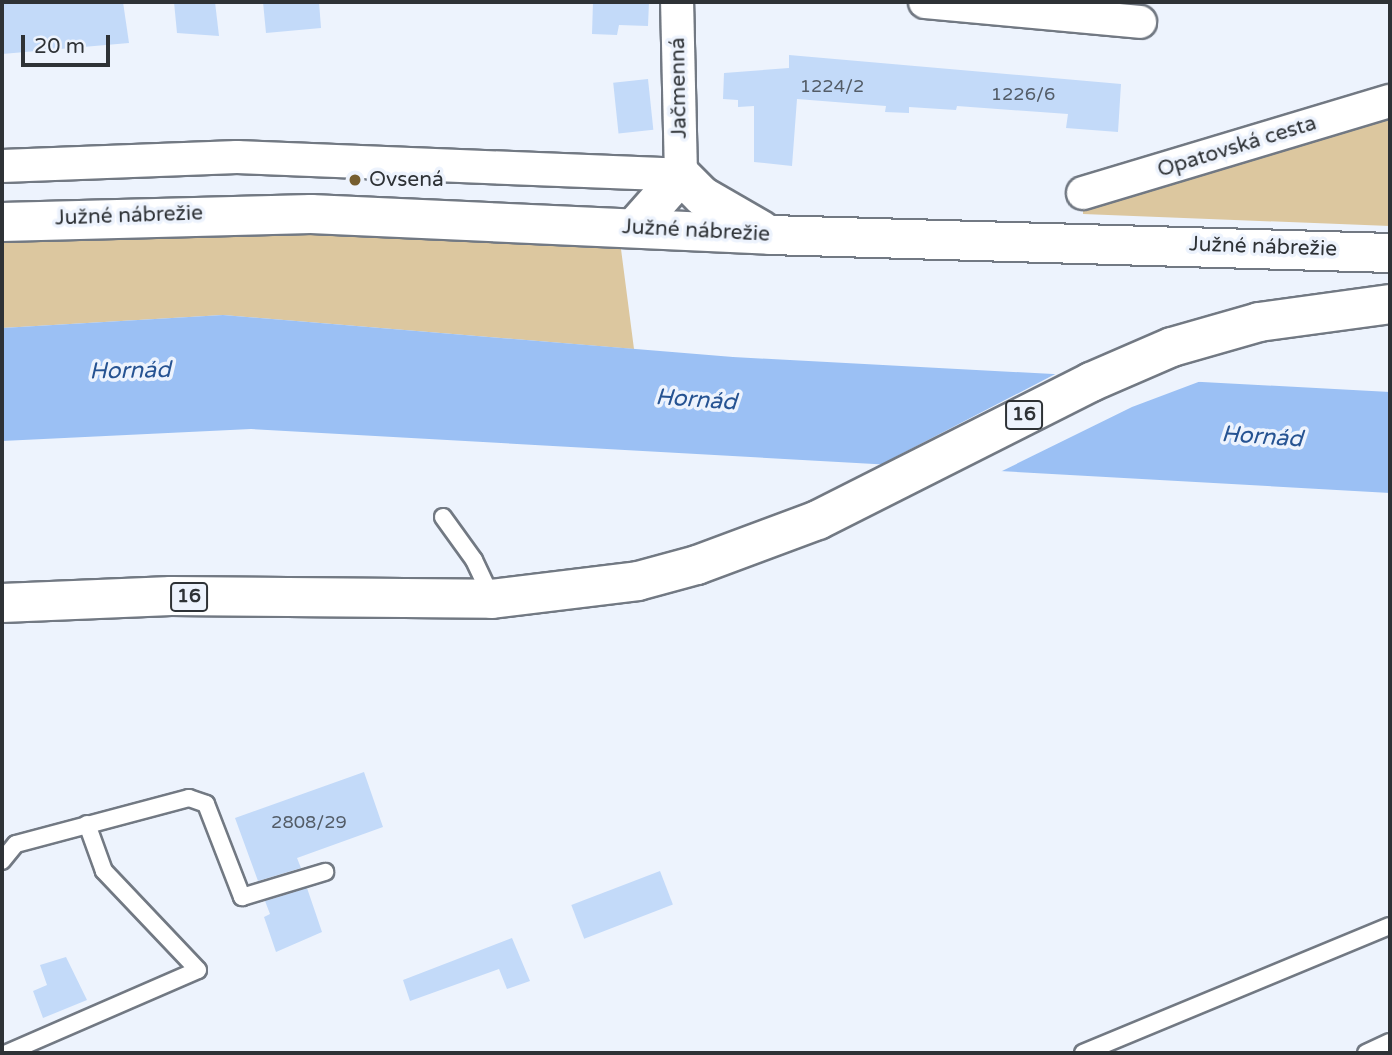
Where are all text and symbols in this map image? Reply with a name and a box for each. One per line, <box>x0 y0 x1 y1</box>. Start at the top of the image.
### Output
scale bar <box>24 21 114 65</box>
text: 20 m <box>34 34 85 59</box>
street label: Jačmenná <box>666 37 692 139</box>
house number: 1224/2 <box>800 75 864 97</box>
house number: 1226/6 <box>991 83 1055 105</box>
street label: Opatovská cesta <box>1155 111 1319 183</box>
place label: Ovsená <box>369 167 444 193</box>
marker: Ovsená <box>347 172 363 188</box>
street label: Južné nábrežie <box>55 201 203 231</box>
street label: Južné nábrežie <box>621 215 771 247</box>
street label: Južné nábrežie <box>1189 232 1337 262</box>
water label: Hornád <box>89 356 171 386</box>
water label: Hornád <box>654 383 738 417</box>
road number: 16 <box>1005 400 1043 430</box>
water label: Hornád <box>1220 420 1304 454</box>
road number: 16 <box>170 582 208 612</box>
house number: 2808/29 <box>271 811 347 833</box>

